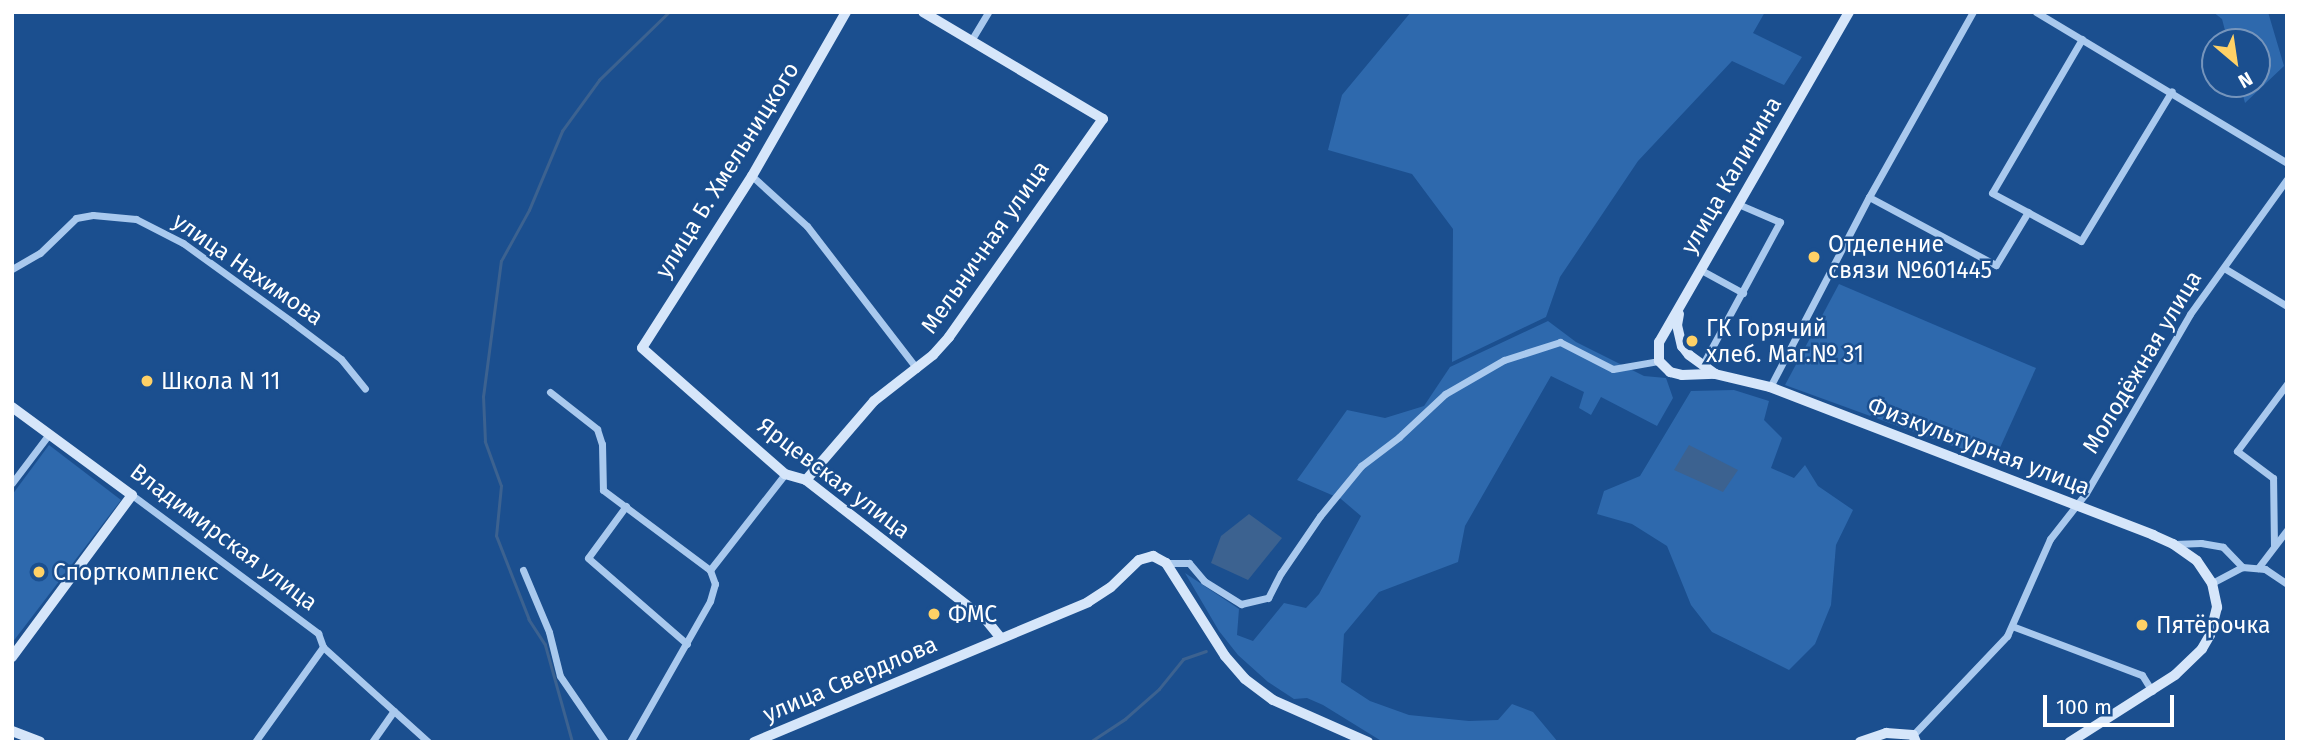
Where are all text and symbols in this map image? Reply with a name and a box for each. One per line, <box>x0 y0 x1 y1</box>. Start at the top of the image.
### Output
north arrow <box>2201 28 2271 98</box>
street label: улица Б. Хмельницкого <box>649 57 805 283</box>
text: N <box>2234 67 2257 93</box>
street label: улица Калинина <box>1675 92 1787 258</box>
street label: Мельничная улица <box>915 155 1055 339</box>
street label: улица Нахимова <box>167 207 329 331</box>
place label: Отделение связи №601445 <box>1828 230 1992 284</box>
marker: Отделение связи №601445 <box>1806 249 1822 265</box>
street label: Молодёжная улица <box>2077 266 2207 458</box>
place label: ГК Горячий хлеб. Маг.№ 31 <box>1706 314 1864 368</box>
marker: ГК Горячий хлеб. Маг.№ 31 <box>1684 333 1700 349</box>
place label: Школа N 11 <box>161 367 280 395</box>
marker: Школа N 11 <box>139 373 155 389</box>
street label: Физкультурная улица <box>1864 391 2094 501</box>
street label: Ярцевская улица <box>752 412 916 544</box>
street label: Владимирская улица <box>125 458 323 616</box>
place label: Спорткомплекс <box>53 558 219 586</box>
marker: Спорткомплекс <box>31 564 47 580</box>
place label: ФМС <box>948 600 997 628</box>
marker: ФМС <box>926 606 942 622</box>
place label: Пятёрочка <box>2156 611 2270 639</box>
marker: Пятёрочка <box>2134 617 2150 633</box>
street label: улица Свердлова <box>759 630 941 728</box>
scale bar <box>2047 680 2178 724</box>
text: 100 m <box>2056 694 2112 720</box>

